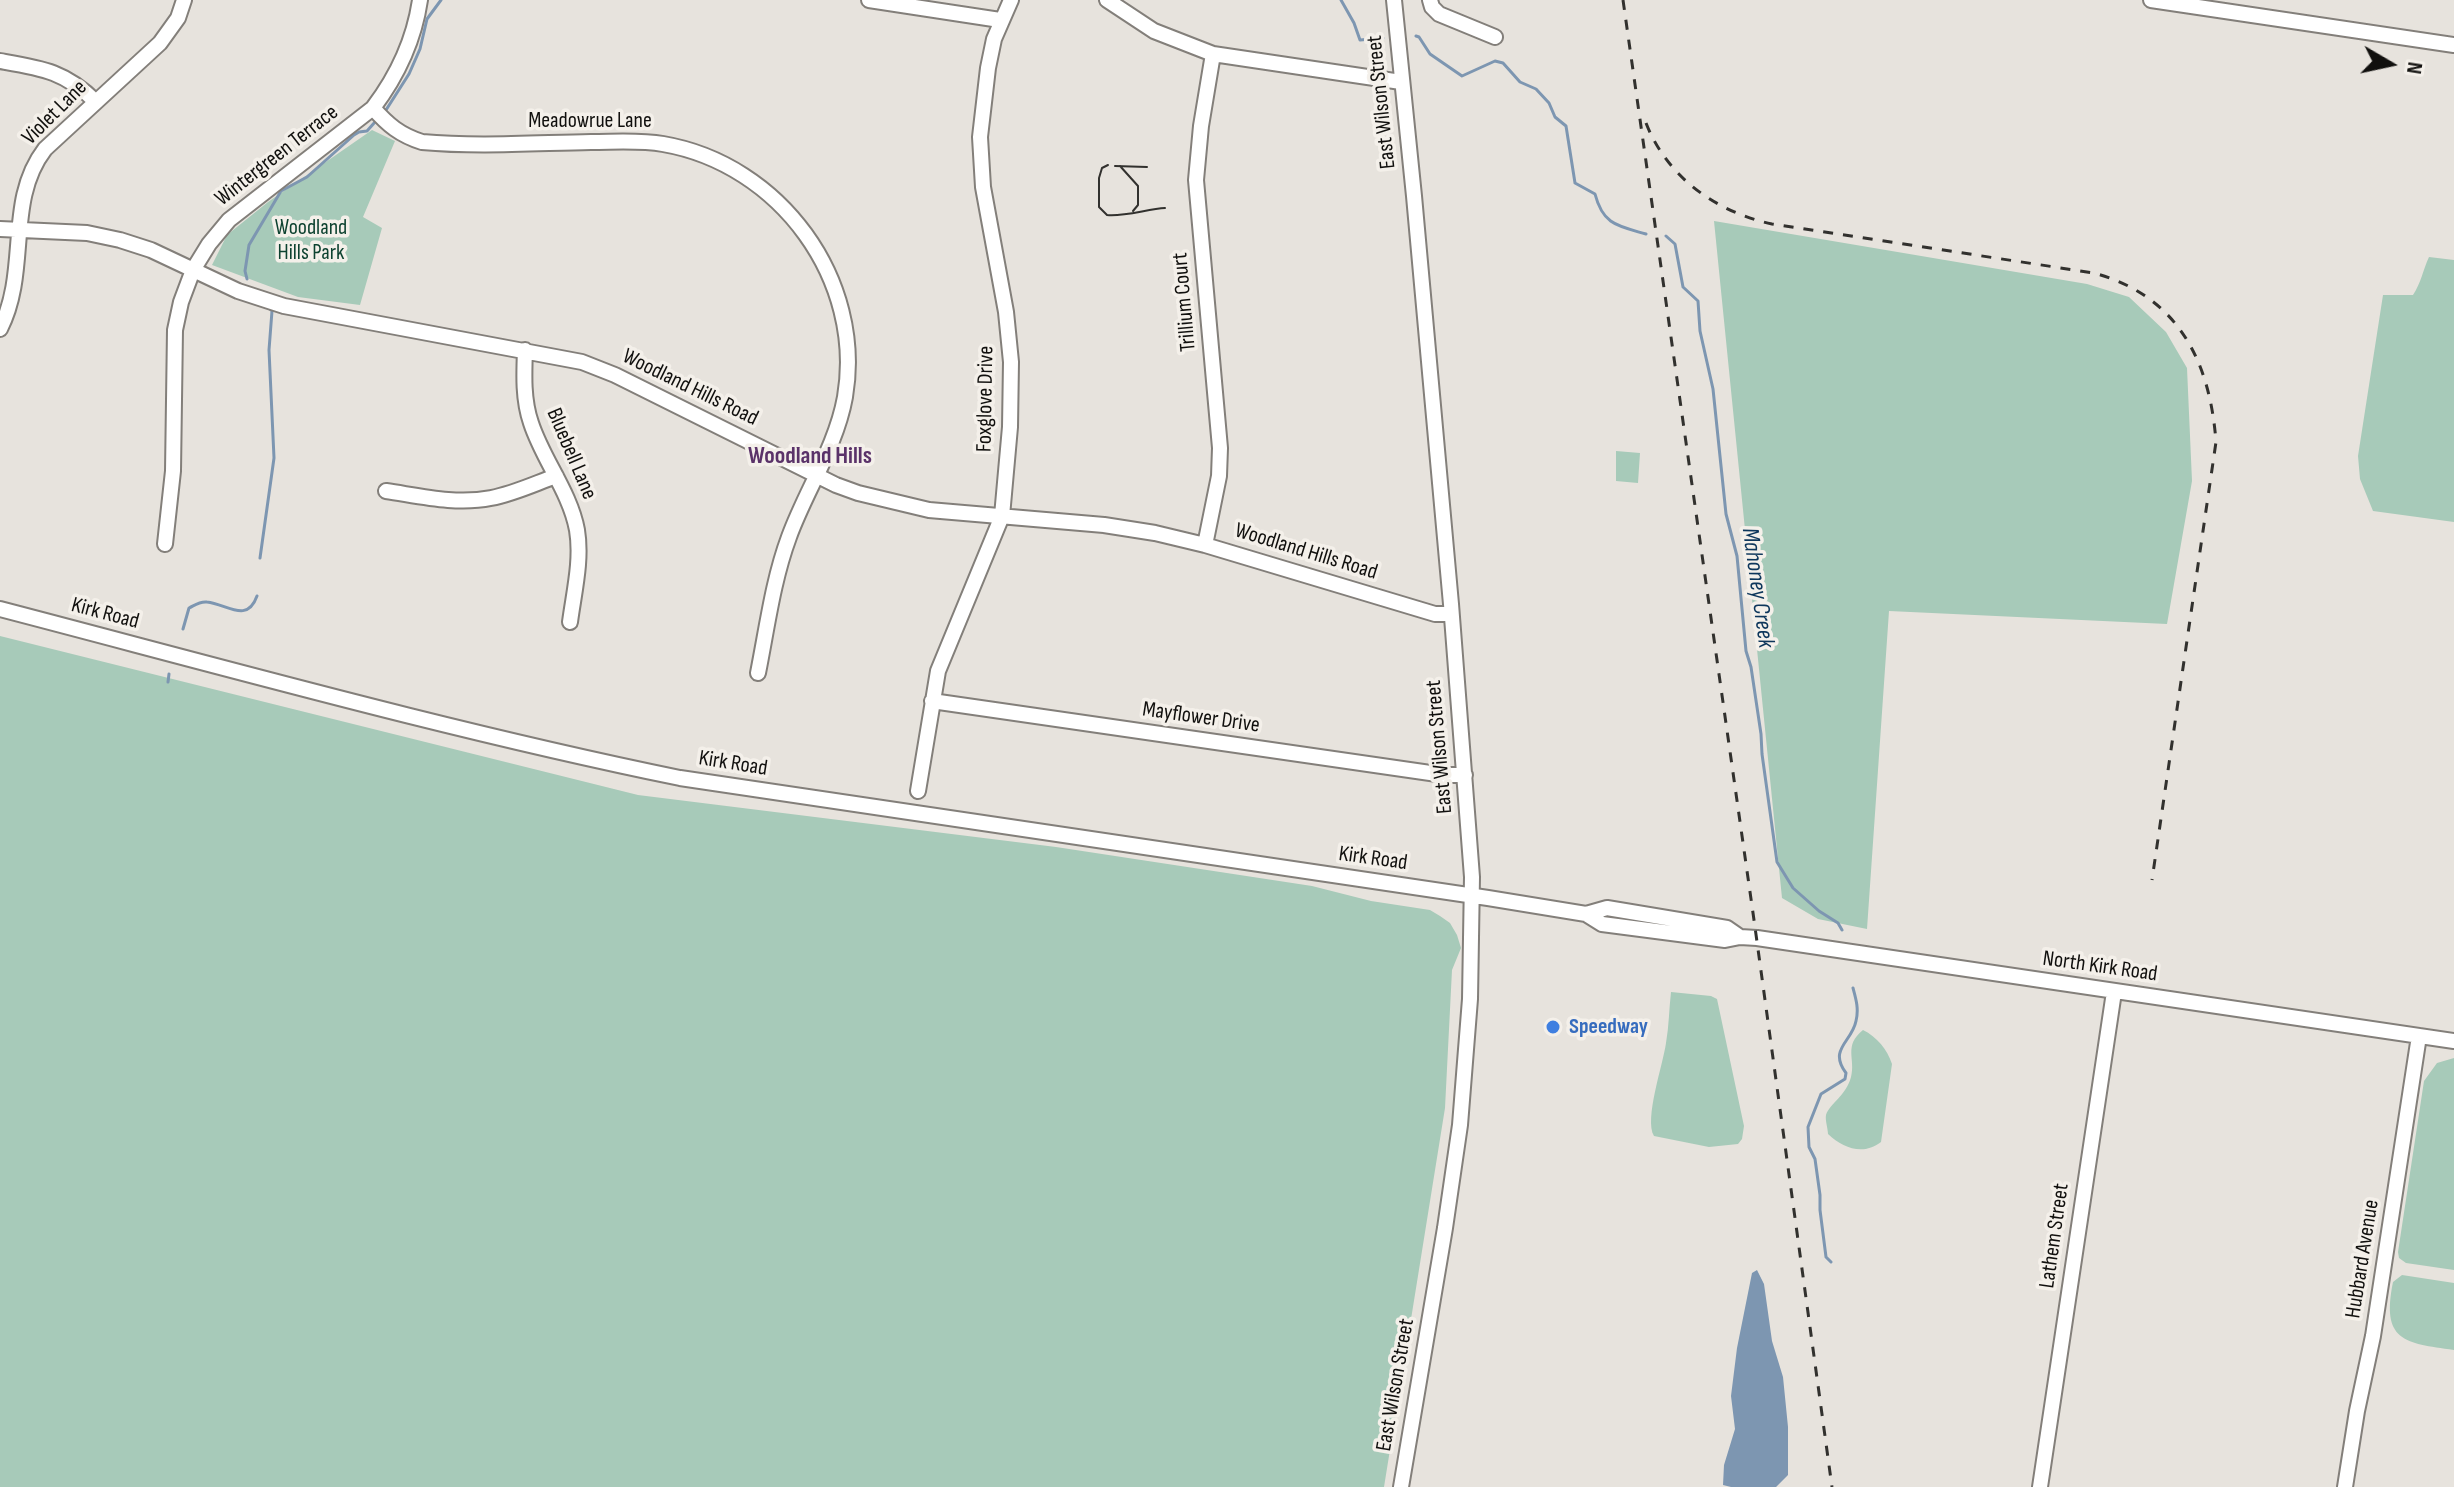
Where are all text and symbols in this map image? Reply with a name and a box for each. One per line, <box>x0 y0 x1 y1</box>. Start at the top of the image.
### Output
north arrow <box>2350 24 2430 104</box>
street label: East Wilson Street <box>1362 34 1402 170</box>
text: N <box>2400 60 2428 76</box>
street label: Violet Lane <box>17 75 93 151</box>
street label: Wintergreen Terrace <box>210 100 344 212</box>
street label: Meadowrue Lane <box>528 108 652 134</box>
park label: Woodland Hills Park <box>275 215 347 266</box>
street label: Trillium Court <box>1168 251 1202 353</box>
street label: Woodland Hills Road <box>618 344 762 432</box>
street label: Foxglove Drive <box>972 346 1000 452</box>
street label: Bluebell Lane <box>540 404 602 504</box>
district label: Woodland Hills <box>748 443 872 471</box>
street label: Woodland Hills Road <box>1232 518 1380 586</box>
water label: Mahoney Creek <box>1734 526 1780 650</box>
street label: Kirk Road <box>68 592 142 636</box>
street label: East Wilson Street <box>1421 679 1459 815</box>
street label: Mayflower Drive <box>1141 697 1261 739</box>
street label: Kirk Road <box>697 746 769 782</box>
street label: Kirk Road <box>1337 841 1409 877</box>
street label: North Kirk Road <box>2041 946 2159 988</box>
place label: Speedway <box>1569 1014 1648 1040</box>
marker: Speedway <box>1544 1018 1562 1036</box>
street label: Lathem Street <box>2035 1182 2075 1290</box>
street label: Hubbard Avenue <box>2341 1198 2385 1320</box>
street label: East Wilson Street <box>1371 1317 1421 1453</box>

